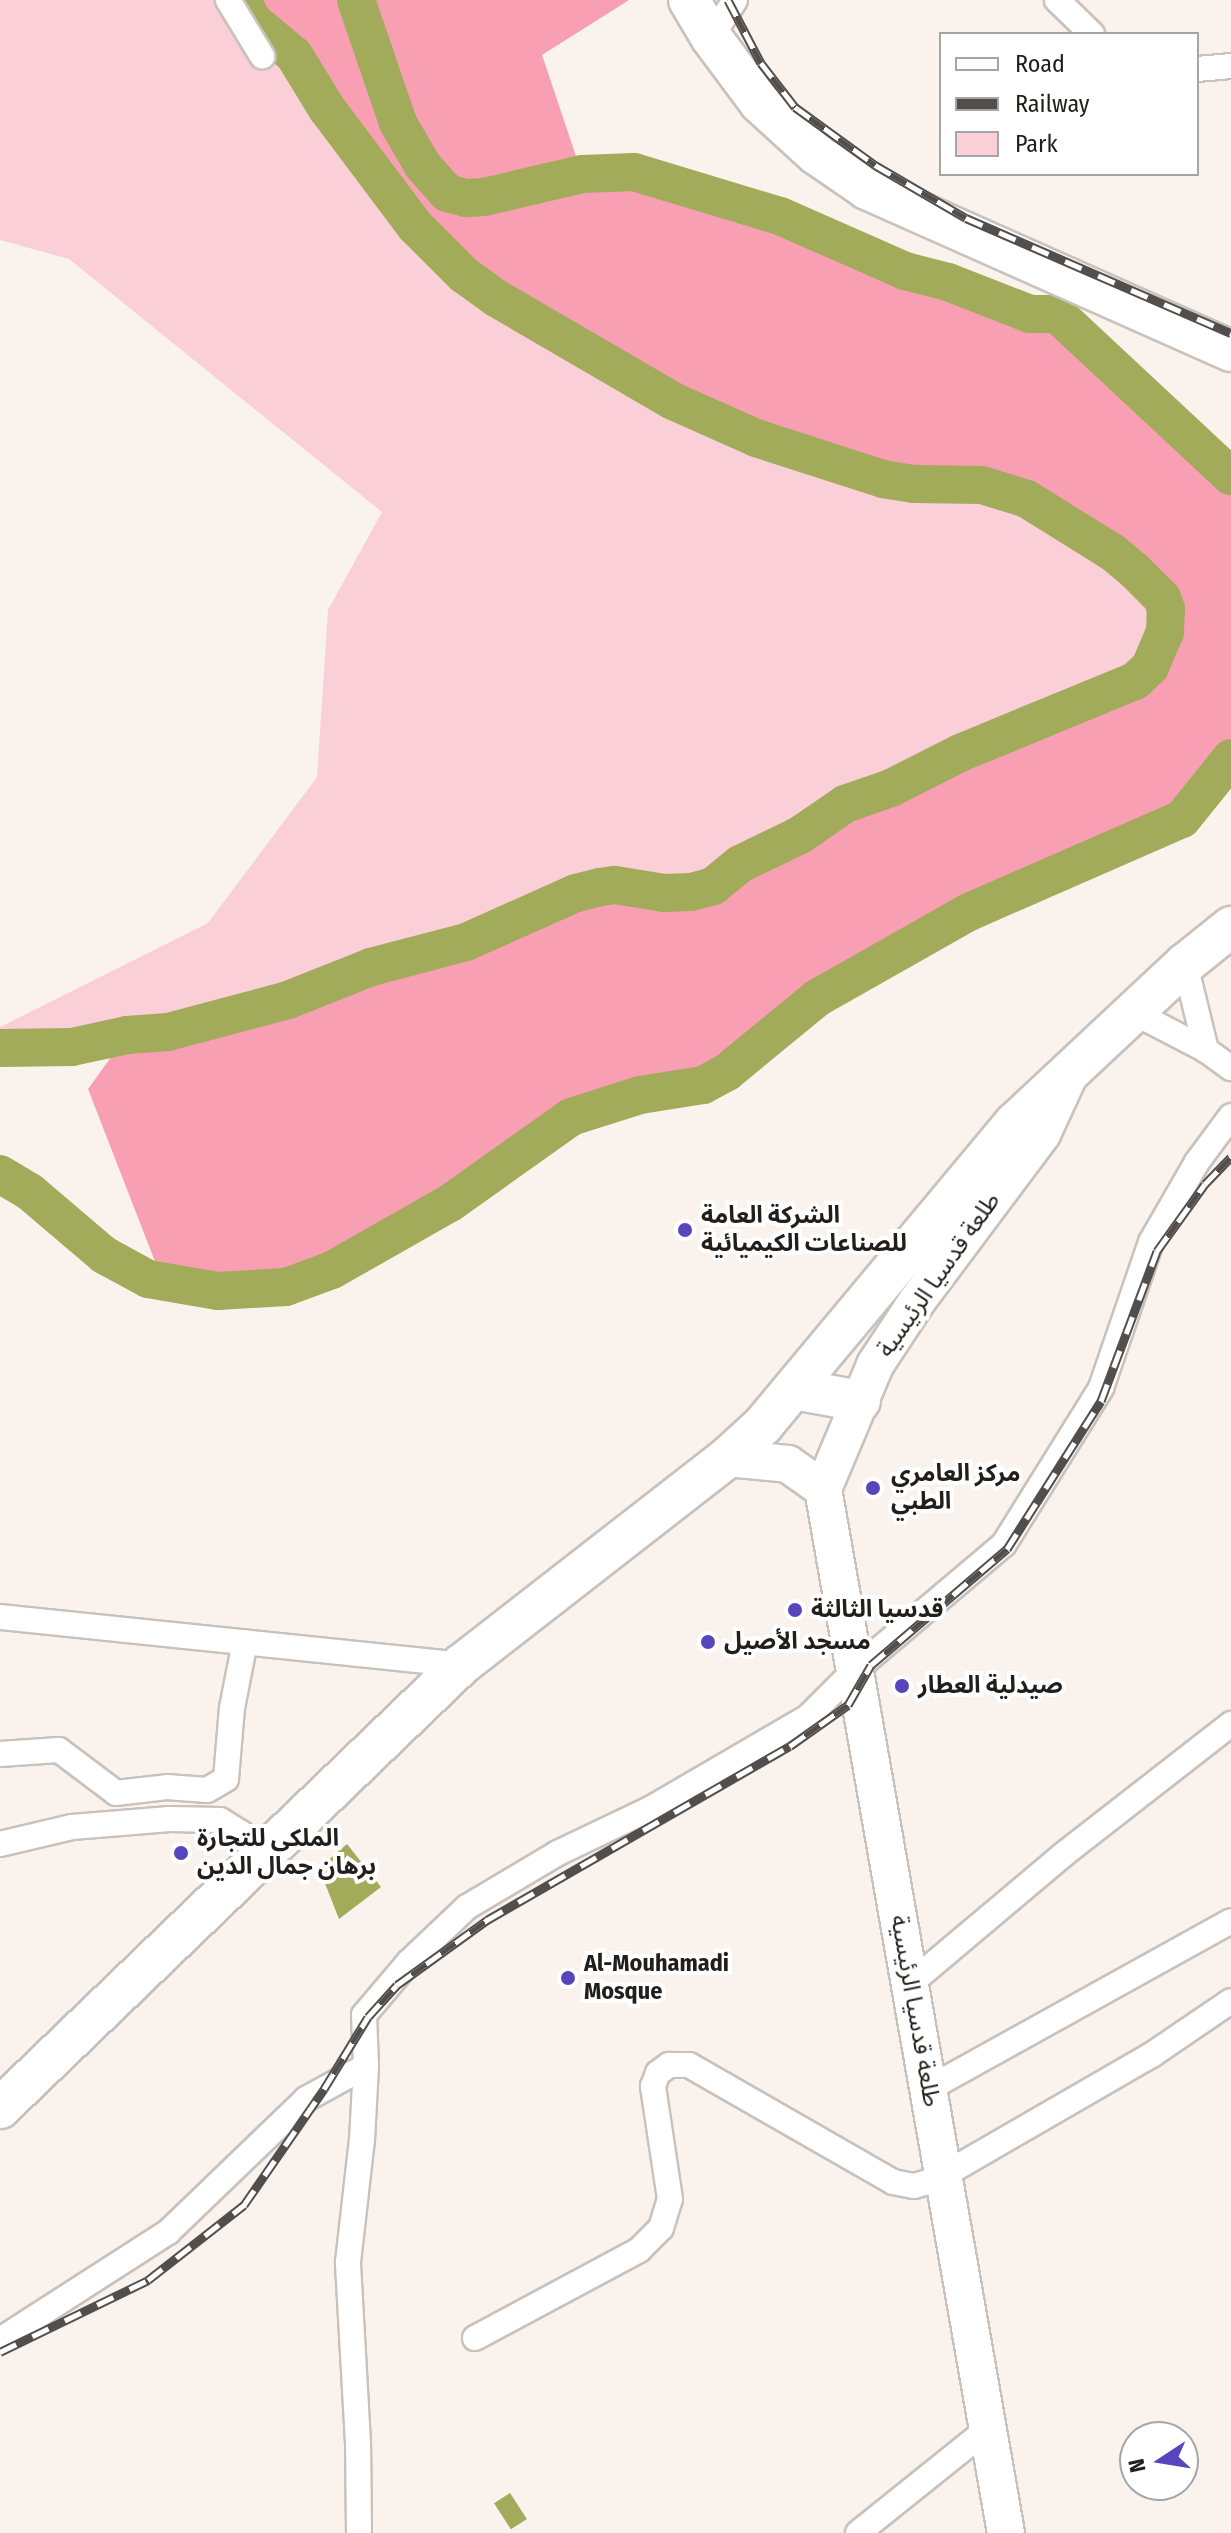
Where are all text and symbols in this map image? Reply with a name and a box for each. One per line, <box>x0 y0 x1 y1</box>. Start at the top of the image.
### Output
legend <box>939 32 1199 176</box>
text: Road <box>1015 50 1065 78</box>
text: Railway <box>1015 90 1090 118</box>
text: Park <box>1015 130 1058 158</box>
street label: طلعة قدسيا الرئيسية <box>871 1187 1007 1363</box>
place label: الشركة العامة للصناعات الكيميائية <box>701 1202 907 1258</box>
marker: الشركة العامة للصناعات الكيميائية <box>676 1221 694 1239</box>
place label: مركز العامري الطبي <box>891 1460 1021 1516</box>
marker: مركز العامري الطبي <box>862 1477 884 1499</box>
place label: قدسيا الثالثة <box>811 1596 943 1624</box>
marker: قدسيا الثالثة <box>786 1601 804 1619</box>
place label: مسجد الأصيل <box>724 1628 871 1656</box>
marker: مسجد الأصيل <box>699 1633 717 1651</box>
place label: صيدلية العطار <box>918 1672 1063 1700</box>
marker: صيدلية العطار <box>893 1677 911 1695</box>
place label: الملكي للتجارة برهان جمال الدين <box>197 1825 376 1881</box>
marker: الملكي للتجارة برهان جمال الدين <box>172 1844 190 1862</box>
street label: طلعة قدسيا الرئيسية <box>884 1913 946 2109</box>
place label: Al-Mouhamadi Mosque <box>584 1950 729 2006</box>
marker: Al-Mouhamadi Mosque <box>559 1969 577 1987</box>
north arrow <box>1119 2421 1199 2501</box>
text: N <box>1122 2456 1152 2475</box>

